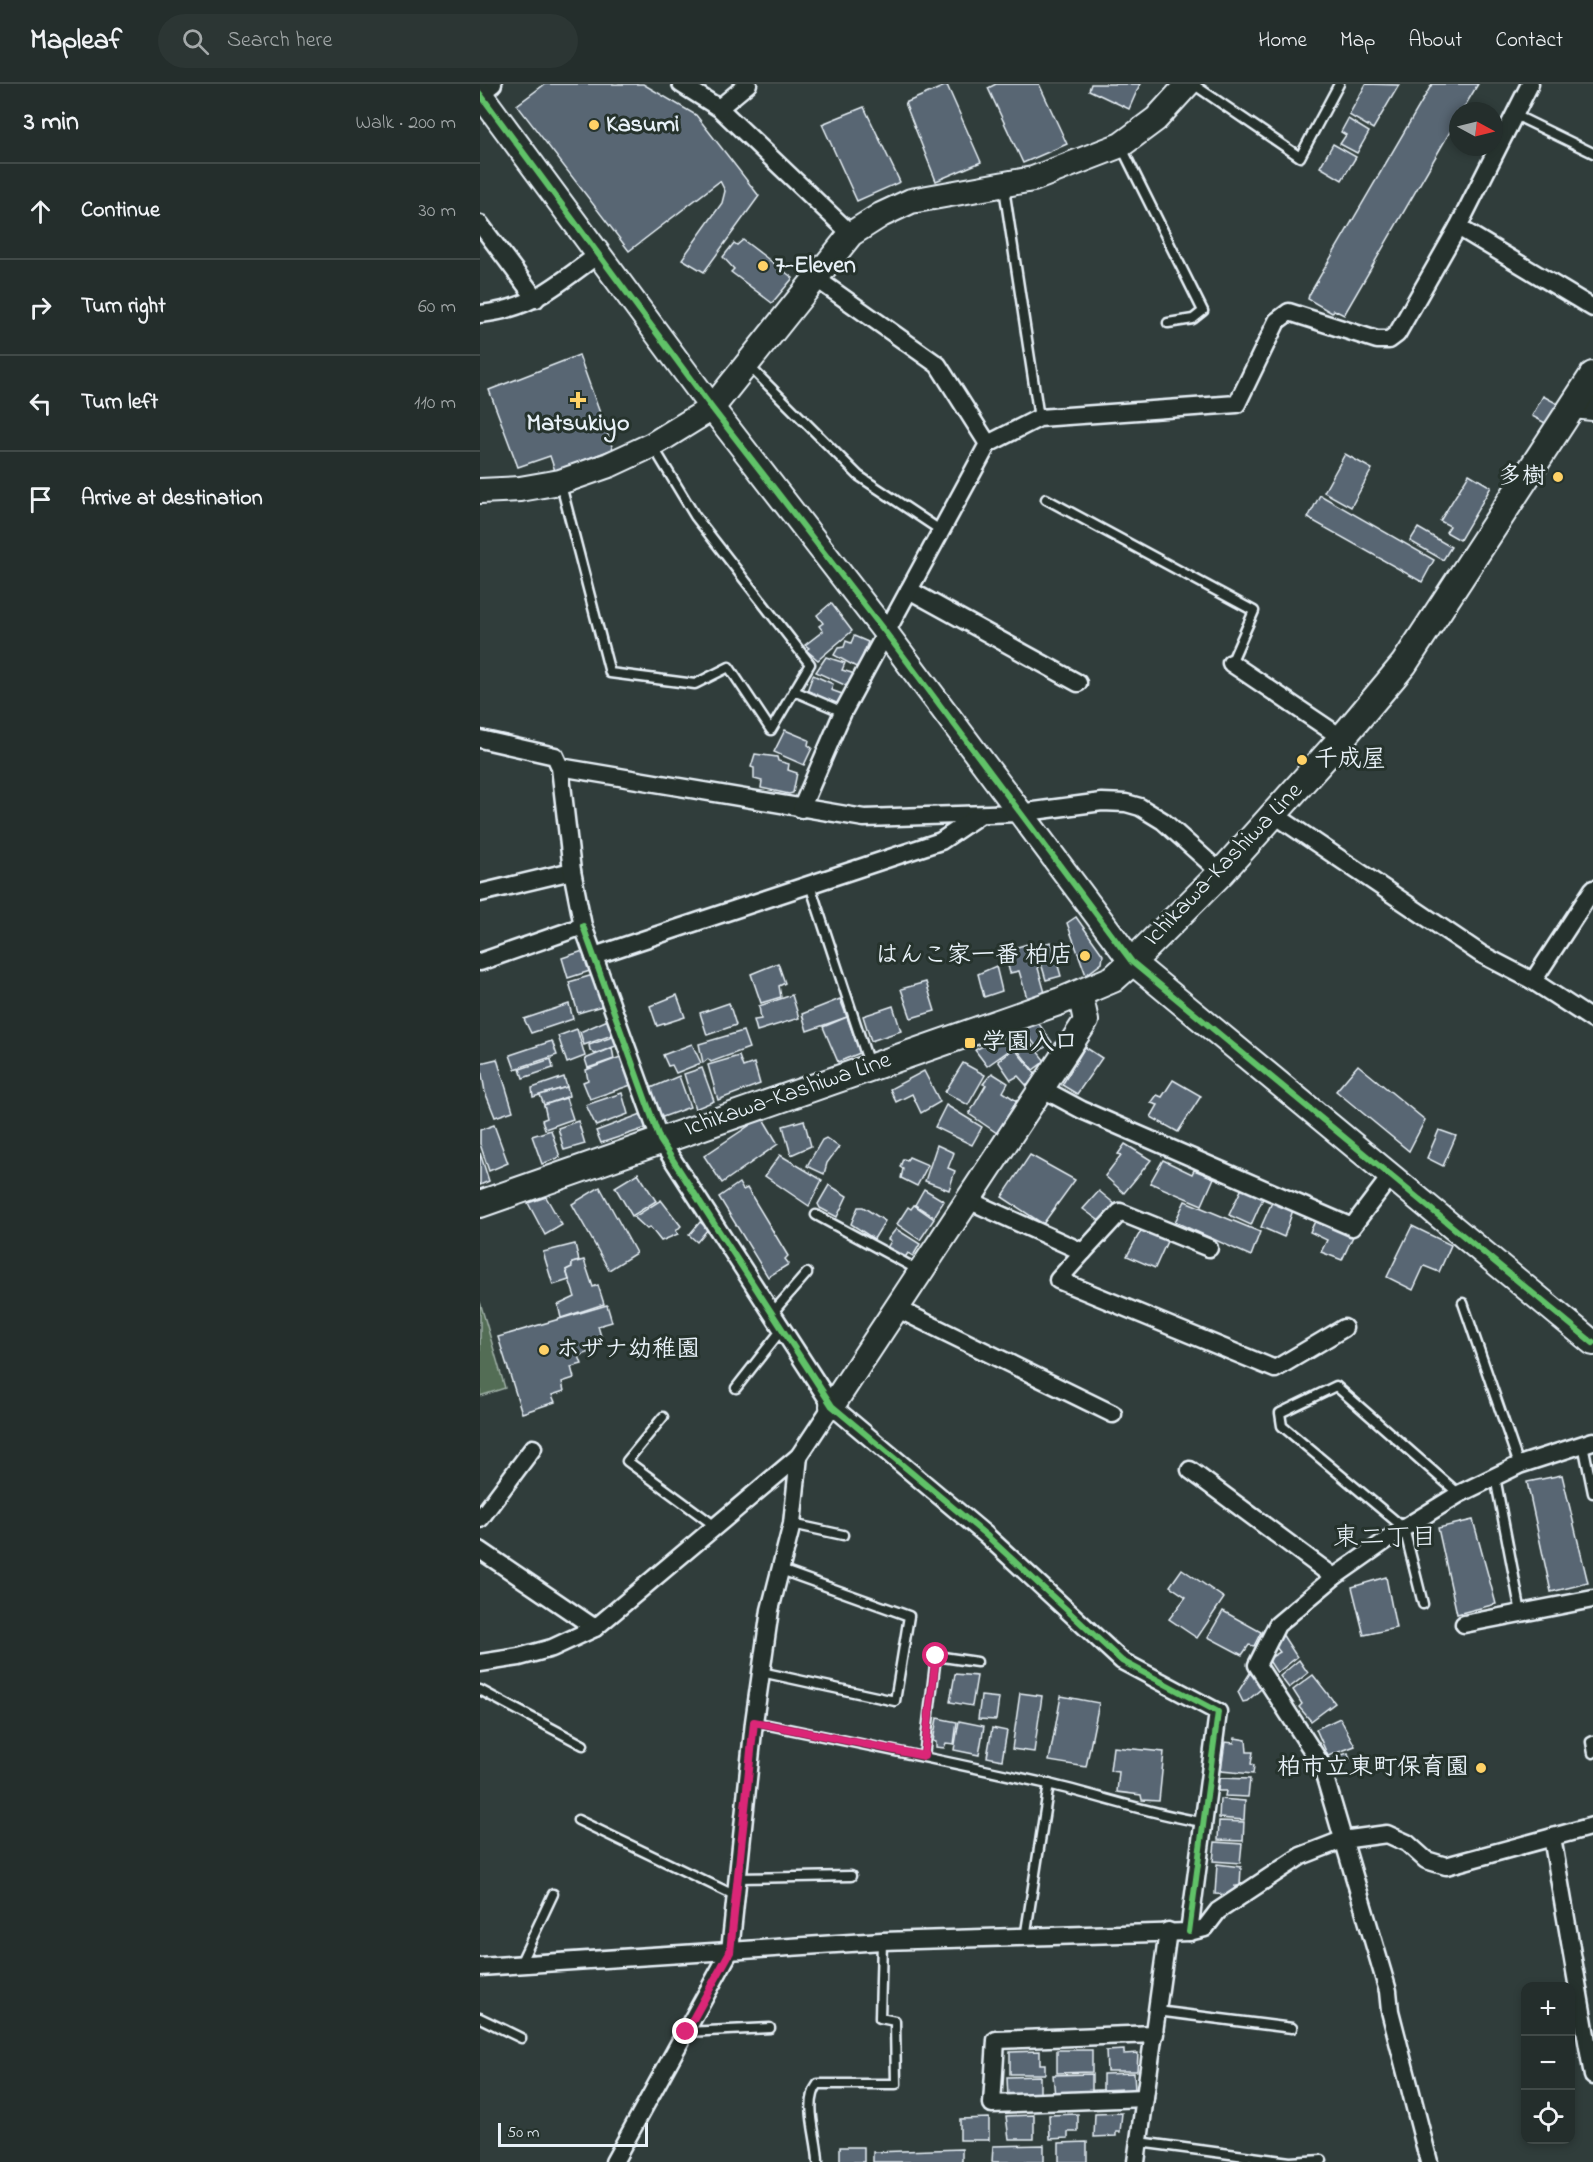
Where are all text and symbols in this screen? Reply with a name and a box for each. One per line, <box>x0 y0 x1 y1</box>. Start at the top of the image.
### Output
search box <box>158 14 578 68</box>
text: Mapleaf <box>30 21 122 62</box>
icon: search <box>179 25 212 58</box>
text: Search here <box>227 25 332 57</box>
text: Home <box>1258 26 1307 56</box>
text: Map <box>1340 26 1375 56</box>
text: About <box>1408 26 1462 56</box>
text: Contact <box>1495 26 1563 56</box>
north arrow <box>1449 102 1503 156</box>
text: 3 min <box>24 104 79 142</box>
place label: Kasumi <box>606 108 679 143</box>
text: Walk · 200 m <box>356 109 456 138</box>
marker: Kasumi <box>587 118 601 132</box>
icon: ahead <box>24 195 57 228</box>
text: Continue <box>81 195 160 227</box>
text: 30 m <box>419 197 456 226</box>
place label: 7-Eleven <box>775 249 856 284</box>
marker: 7-Eleven <box>756 259 770 273</box>
icon: right <box>24 291 57 324</box>
text: Turn right <box>81 291 166 323</box>
text: 60 m <box>418 293 456 322</box>
icon: left <box>24 387 57 420</box>
text: Turn left <box>81 387 158 419</box>
text: 110 m <box>414 389 456 418</box>
marker: Matsukiyo <box>571 393 585 407</box>
place label: Matsukiyo <box>527 407 629 443</box>
place label: 多樹 <box>1498 460 1546 495</box>
marker: 多樹 <box>1551 470 1565 484</box>
icon: arrive <box>24 483 57 516</box>
text: Arrive at destination <box>81 483 263 515</box>
place label: 千成屋 <box>1314 743 1386 778</box>
marker: 千成屋 <box>1295 753 1309 767</box>
street label: Ichikawa-Kashiwa Line <box>1136 775 1312 955</box>
place label: はんこ家一番 柏店 <box>875 939 1073 974</box>
marker: はんこ家一番 柏店 <box>1078 949 1092 963</box>
place label: 学園入口 <box>982 1026 1078 1061</box>
marker: 学園入口 <box>963 1036 977 1050</box>
street label: Ichikawa-Kashiwa Line <box>680 1043 896 1147</box>
place label: ホザナ幼稚園 <box>556 1333 700 1368</box>
marker: ホザナ幼稚園 <box>537 1343 551 1357</box>
district label: 東二丁目 <box>1333 1520 1437 1558</box>
route start <box>922 1642 948 1668</box>
place label: 柏市立東町保育園 <box>1277 1751 1469 1786</box>
marker: 柏市立東町保育園 <box>1474 1761 1488 1775</box>
map controls <box>1521 1982 1575 2144</box>
button: + <box>1521 1982 1575 2036</box>
route end <box>672 2018 698 2044</box>
button: − <box>1521 2036 1575 2090</box>
button: locate <box>1521 2090 1575 2144</box>
scale bar <box>498 2120 648 2148</box>
text: 50 m <box>507 2121 539 2145</box>

